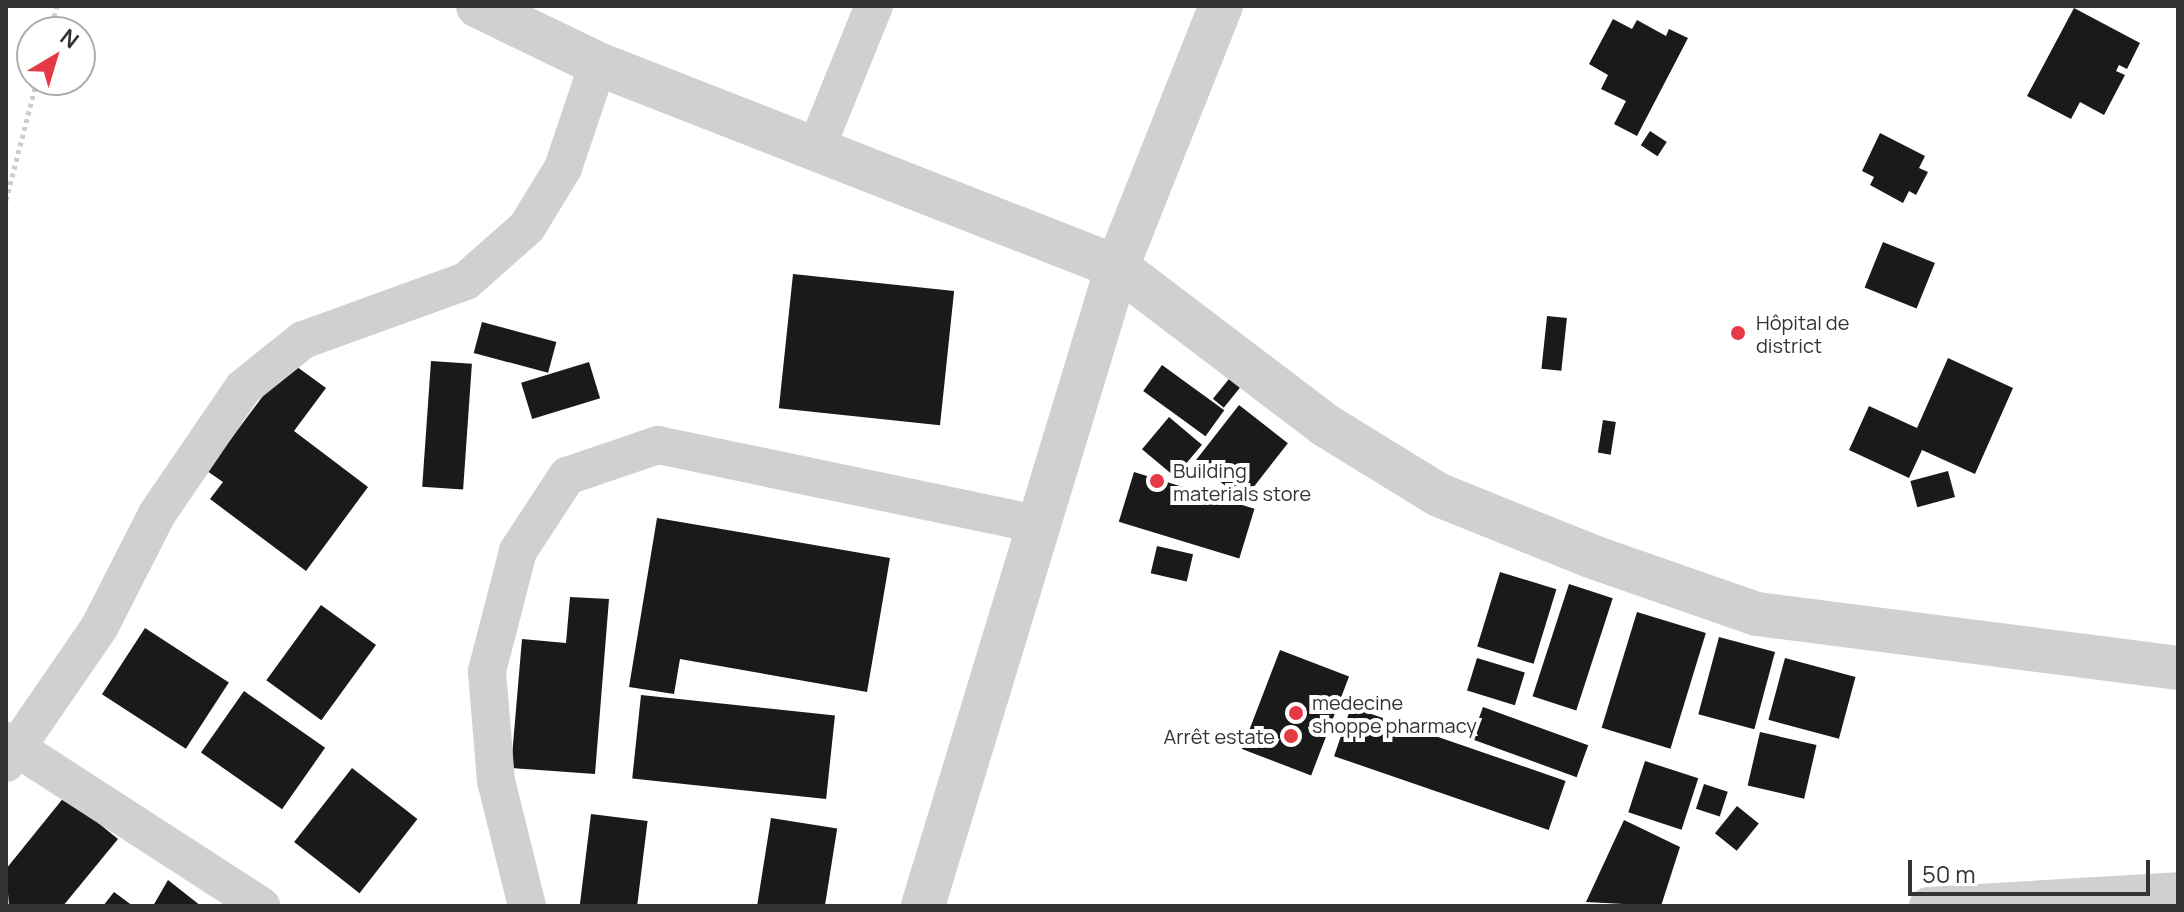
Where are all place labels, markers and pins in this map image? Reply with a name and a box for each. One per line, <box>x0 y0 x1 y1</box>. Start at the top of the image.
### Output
place label: Hôpital de district <box>1756 310 1849 357</box>
marker: Hôpital de district <box>1727 322 1749 344</box>
place label: Building materials store <box>1173 458 1311 505</box>
marker: Building materials store <box>1148 472 1166 490</box>
place label: medecine shoppe pharmacy <box>1312 690 1477 737</box>
marker: medecine shoppe pharmacy <box>1287 704 1305 722</box>
place label: Arrêt estate <box>1164 724 1275 748</box>
marker: Arrêt estate <box>1282 727 1300 745</box>

